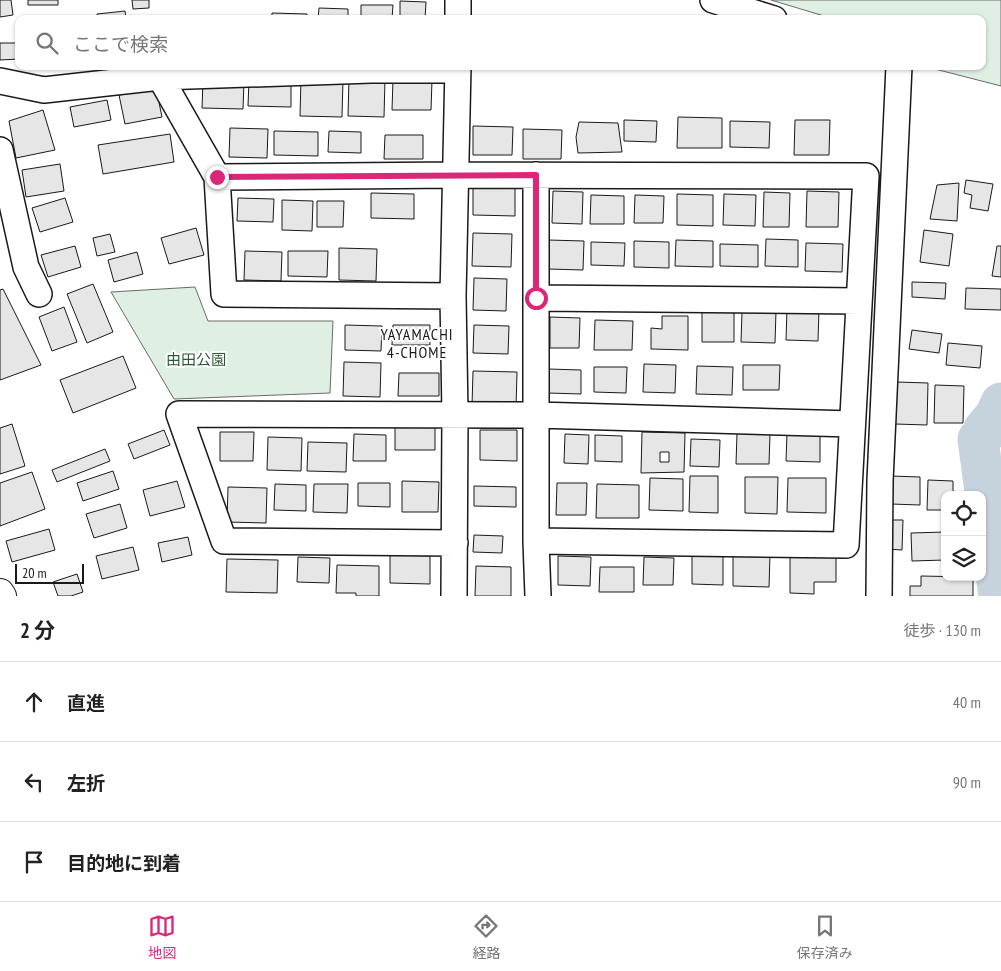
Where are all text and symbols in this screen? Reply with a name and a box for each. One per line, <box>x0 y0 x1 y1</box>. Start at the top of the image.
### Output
search box <box>15 15 986 70</box>
icon: search <box>33 29 61 57</box>
text: ここで検索 <box>73 32 168 56</box>
route end <box>206 166 229 189</box>
route start <box>525 287 548 310</box>
district label: YAYAMACHI 4-CHOME <box>381 324 453 362</box>
park label: 由田公園 <box>166 350 226 369</box>
map controls <box>941 491 986 581</box>
button: locate <box>941 491 986 536</box>
button: layers <box>941 536 986 581</box>
scale bar <box>15 561 84 584</box>
text: 20 m <box>22 564 47 582</box>
text: 2 分 <box>20 617 55 644</box>
text: 徒歩 · 130 m <box>903 620 981 640</box>
icon: ahead <box>20 688 48 716</box>
text: 直進 <box>67 691 105 715</box>
text: 40 m <box>953 692 981 712</box>
icon: left <box>20 768 48 796</box>
text: 左折 <box>67 771 105 795</box>
text: 90 m <box>953 772 981 792</box>
icon: arrive <box>20 848 48 876</box>
text: 目的地に到着 <box>67 851 181 875</box>
tab: 地図 <box>148 912 176 962</box>
tab: 経路 <box>472 912 500 962</box>
tab: 保存済み <box>797 912 853 962</box>

